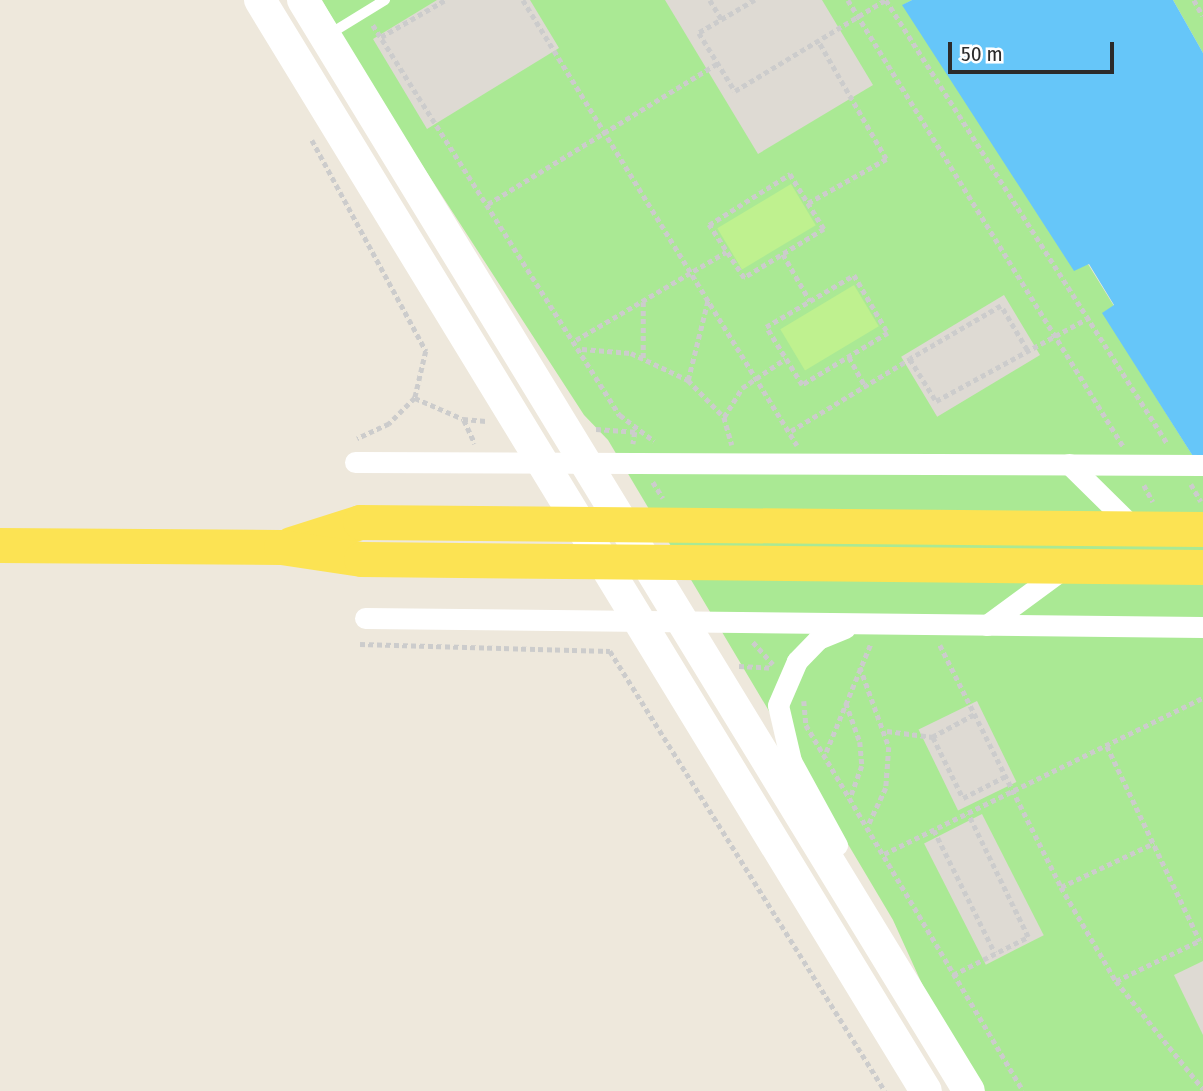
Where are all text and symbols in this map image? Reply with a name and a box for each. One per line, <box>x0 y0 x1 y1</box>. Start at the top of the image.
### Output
scale bar <box>951 28 1117 72</box>
text: 50 m <box>961 41 1003 67</box>

